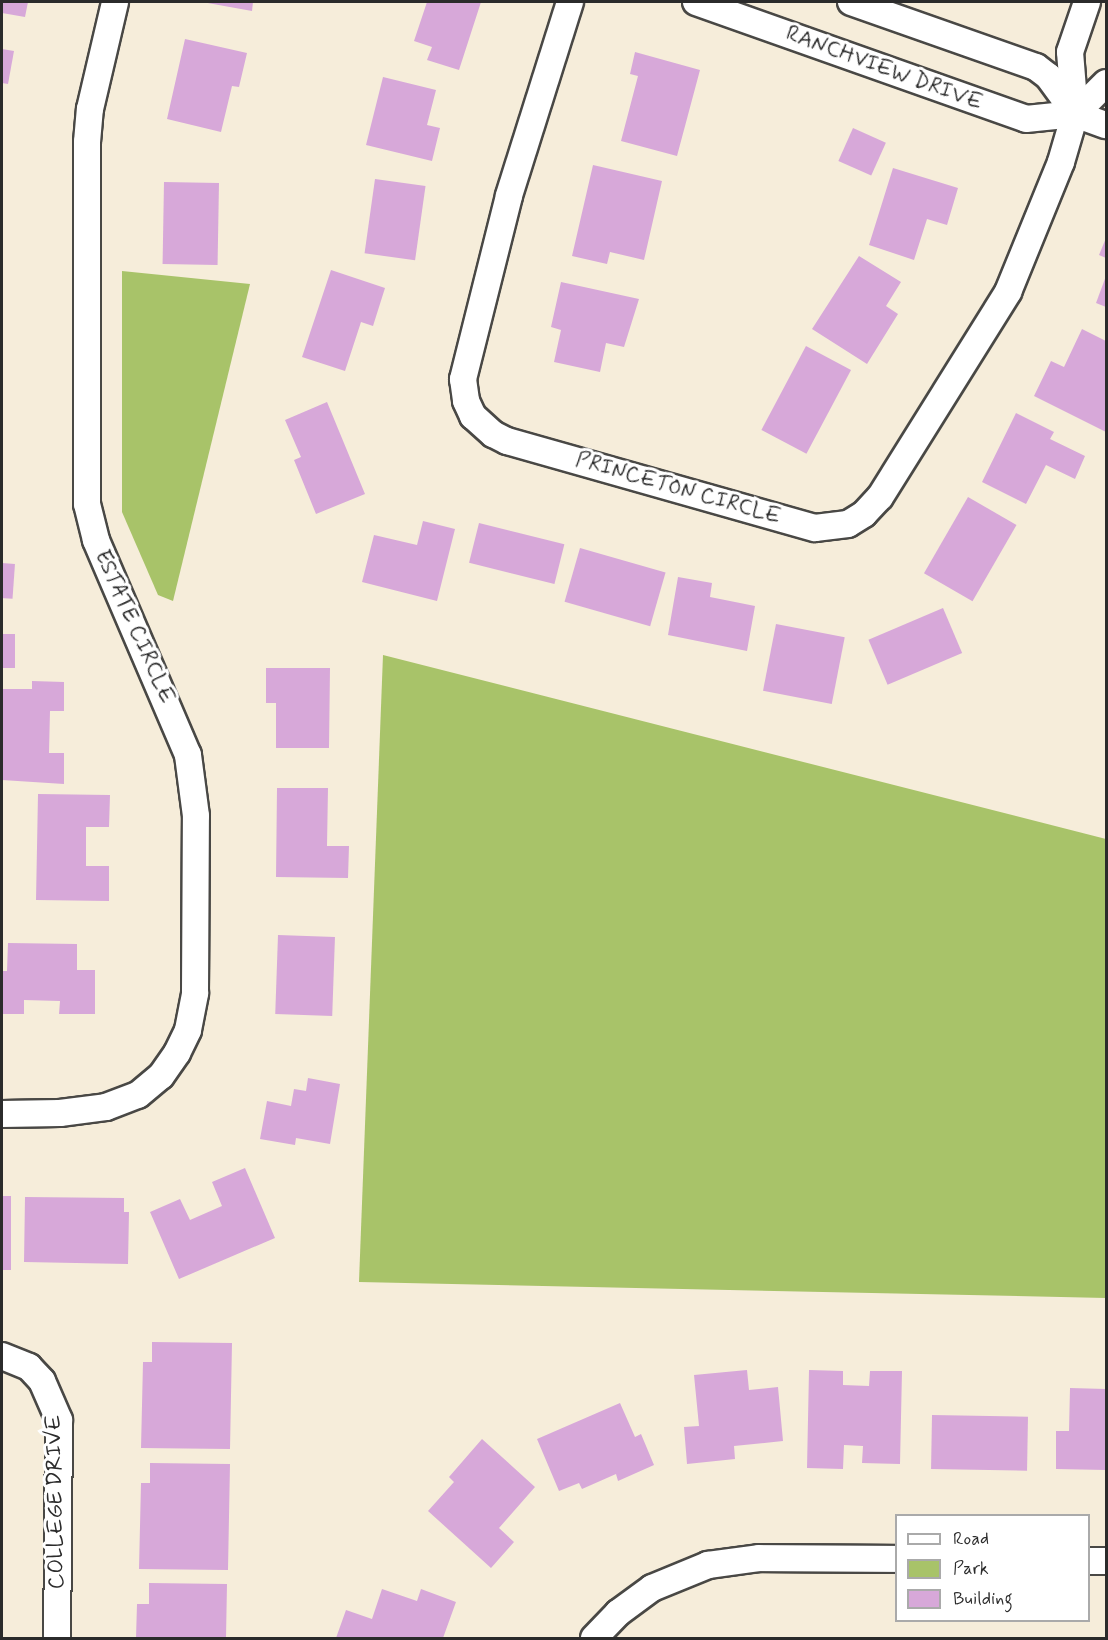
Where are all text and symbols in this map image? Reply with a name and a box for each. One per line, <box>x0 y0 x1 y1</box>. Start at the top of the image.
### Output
street label: RANCHVIEW DRIVE <box>782 21 986 117</box>
street label: PRINCETON CIRCLE <box>572 447 784 531</box>
street label: ESTATE CIRCLE <box>88 546 180 708</box>
street label: COLLEGE DRIVE <box>41 1414 71 1590</box>
legend <box>895 1514 1090 1622</box>
text: Road <box>953 1527 989 1551</box>
text: Park <box>953 1557 989 1581</box>
text: Building <box>953 1587 1013 1611</box>

